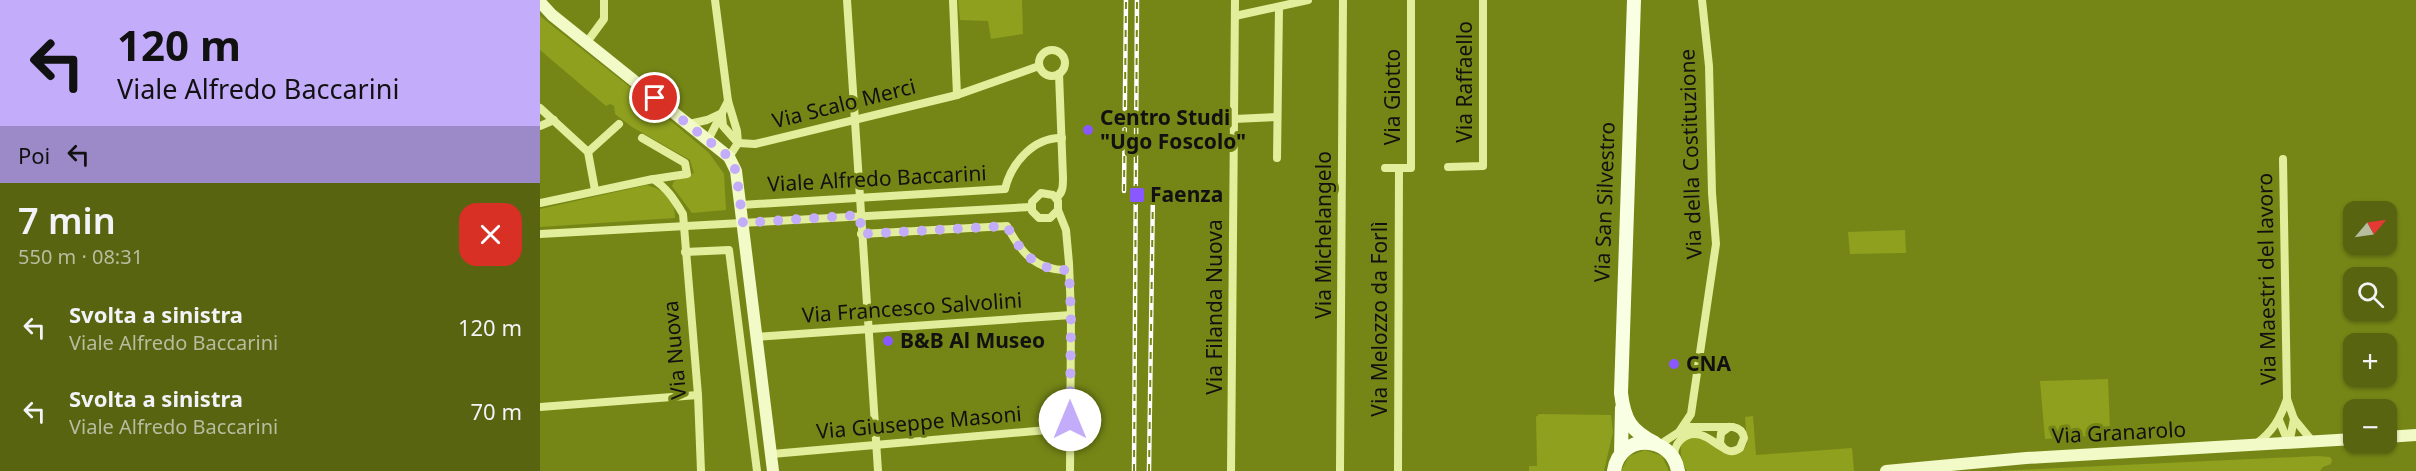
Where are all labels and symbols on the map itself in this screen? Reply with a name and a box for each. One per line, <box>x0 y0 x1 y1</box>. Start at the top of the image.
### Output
street label: Via Raffaello <box>1450 21 1478 143</box>
street label: Via della Costituzione <box>1672 48 1708 260</box>
street label: Via Giotto <box>1378 49 1406 145</box>
pin <box>629 72 680 123</box>
street label: Via Scalo Merci <box>769 72 918 134</box>
place label: Centro Studi "Ugo Foscolo" <box>1100 103 1246 155</box>
street label: Via San Silvestro <box>1587 121 1621 283</box>
marker: Centro Studi "Ugo Foscolo" <box>1081 123 1095 137</box>
street label: Via Michelangelo <box>1309 151 1337 319</box>
street label: Viale Alfredo Baccarini <box>767 158 987 198</box>
street label: Via Maestri del lavoro <box>2250 173 2282 385</box>
place label: Faenza <box>1150 180 1223 208</box>
marker: Faenza <box>1128 186 1146 204</box>
north arrow <box>2343 201 2397 255</box>
street label: Via Filanda Nuova <box>1200 219 1228 395</box>
street label: Via Melozzo da Forlì <box>1365 221 1393 417</box>
street label: Via Francesco Salvolini <box>801 285 1023 329</box>
street label: Via Nuova <box>656 300 692 401</box>
place label: B&B Al Museo <box>900 326 1045 354</box>
marker: B&B Al Museo <box>881 334 895 348</box>
place label: CNA <box>1686 349 1732 377</box>
marker: CNA <box>1667 357 1681 371</box>
position arrow <box>1038 388 1102 452</box>
street label: Via Giuseppe Masoni <box>815 399 1023 445</box>
street label: Via Granarolo <box>2051 415 2187 449</box>

